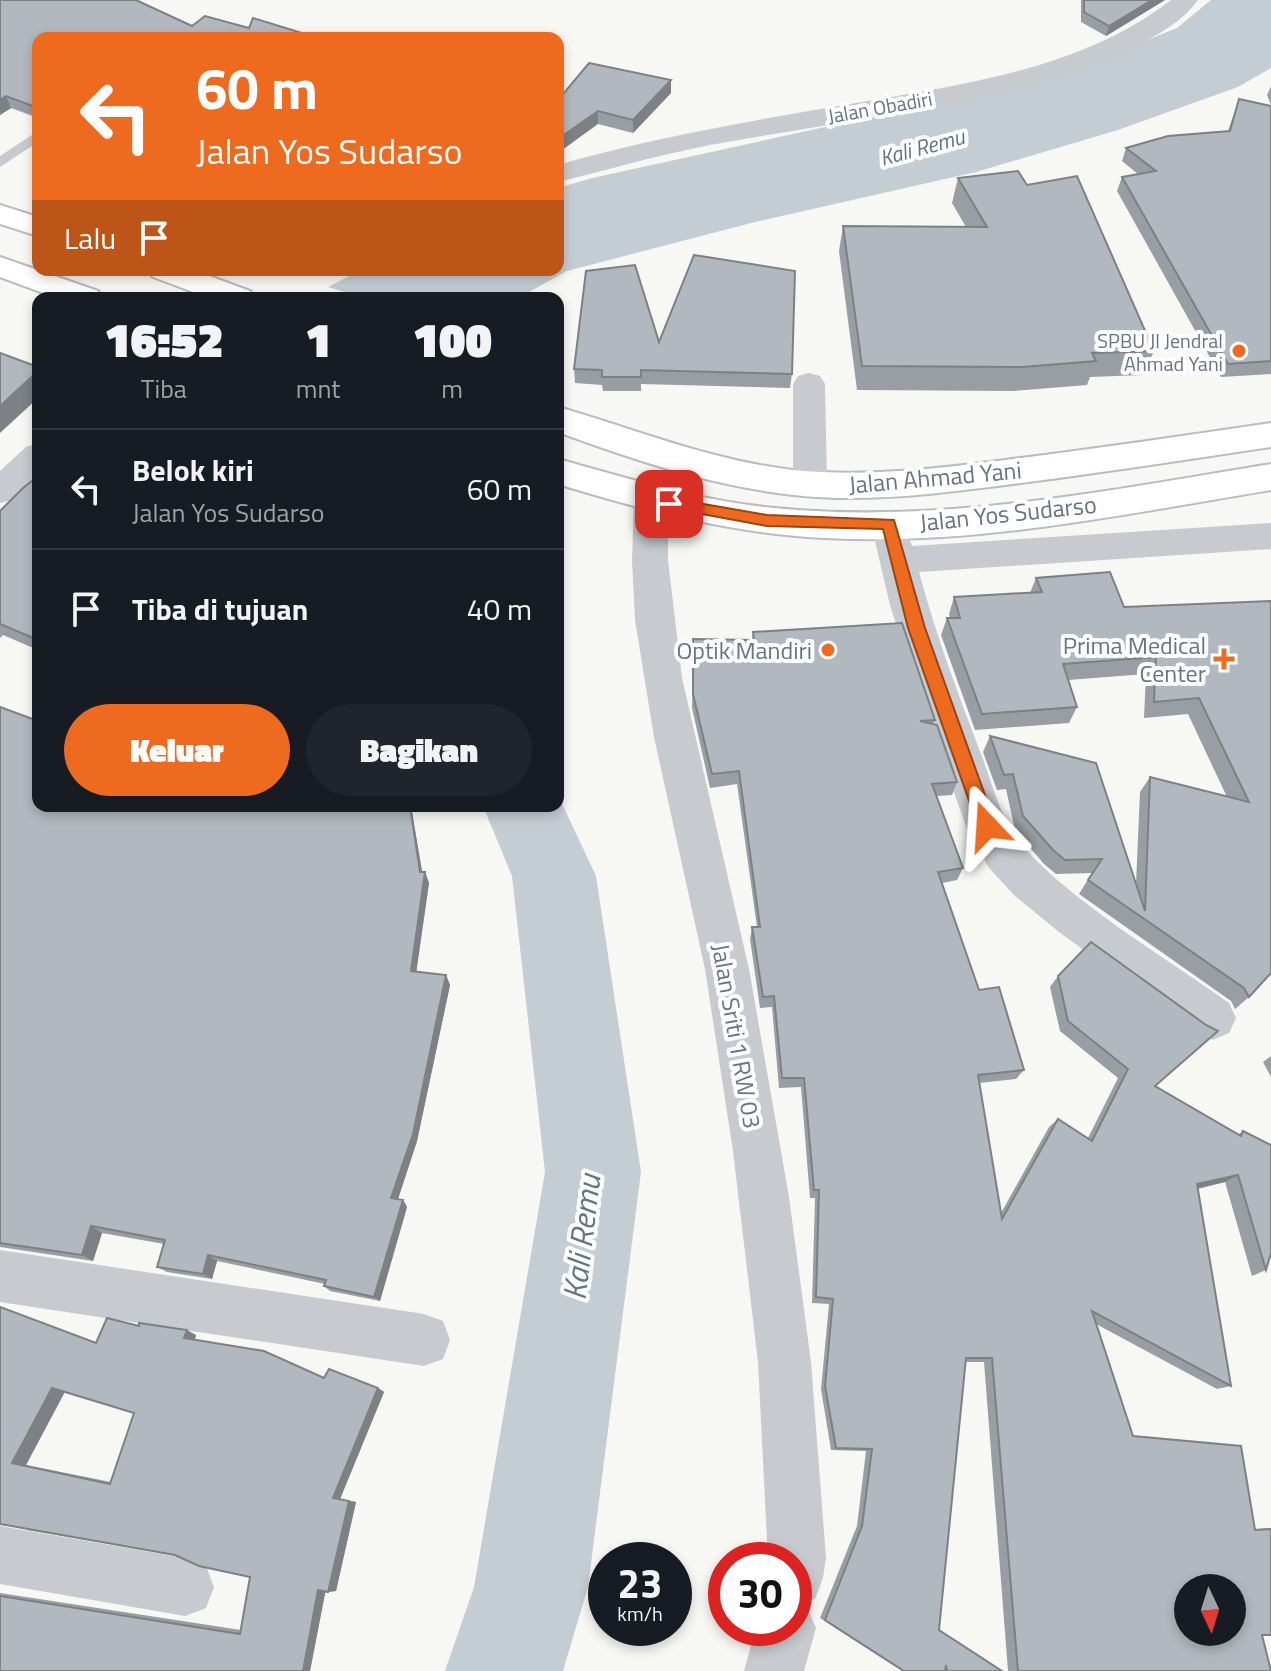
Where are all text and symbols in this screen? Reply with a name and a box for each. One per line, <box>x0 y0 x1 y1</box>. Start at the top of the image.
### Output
text: 60 m <box>196 46 318 131</box>
icon: left <box>64 64 168 168</box>
street label: Jalan Obadiri <box>825 83 935 131</box>
water label: Kali Remu <box>876 119 970 175</box>
text: Jalan Yos Sudarso <box>196 123 462 178</box>
text: Lalu <box>64 215 116 261</box>
icon: arrive <box>132 216 176 260</box>
text: 16:52 <box>104 303 224 376</box>
text: 1 <box>305 303 331 376</box>
text: 100 <box>413 303 492 376</box>
place label: SPBU Jl Jendral Ahmad Yani <box>1097 325 1223 379</box>
marker: SPBU Jl Jendral Ahmad Yani <box>1230 342 1248 360</box>
text: Tiba <box>141 369 187 408</box>
text: mnt <box>296 369 340 408</box>
text: m <box>441 369 463 408</box>
text: Belok kiri <box>132 447 254 493</box>
street label: Jalan Ahmad Yani <box>847 452 1023 502</box>
text: 60 m <box>467 466 532 512</box>
icon: left <box>64 467 108 511</box>
pin <box>635 470 703 538</box>
icon: arrive <box>647 482 691 526</box>
street label: Jalan Yos Sudarso <box>918 486 1098 540</box>
text: Jalan Yos Sudarso <box>132 493 324 532</box>
text: Tiba di tujuan <box>132 586 308 632</box>
text: 40 m <box>467 586 532 632</box>
icon: arrive <box>64 587 108 631</box>
place label: Prima Medical Center <box>1063 627 1206 691</box>
place label: Optik Mandiri <box>677 632 812 668</box>
marker: Optik Mandiri <box>819 641 837 659</box>
marker: Prima Medical Center <box>1213 648 1235 670</box>
button: Keluar <box>64 704 290 796</box>
button: Bagikan <box>306 704 532 796</box>
position arrow <box>945 784 1029 868</box>
street label: Jalan Sriti 1 RW 03 <box>703 941 771 1131</box>
water label: Kali Remu <box>550 1170 613 1302</box>
speed limit sign: 30 <box>708 1542 812 1646</box>
text: 23 <box>618 1553 662 1614</box>
north arrow <box>1174 1574 1246 1646</box>
map controls <box>1174 1574 1246 1646</box>
text: km/h <box>617 1598 663 1629</box>

